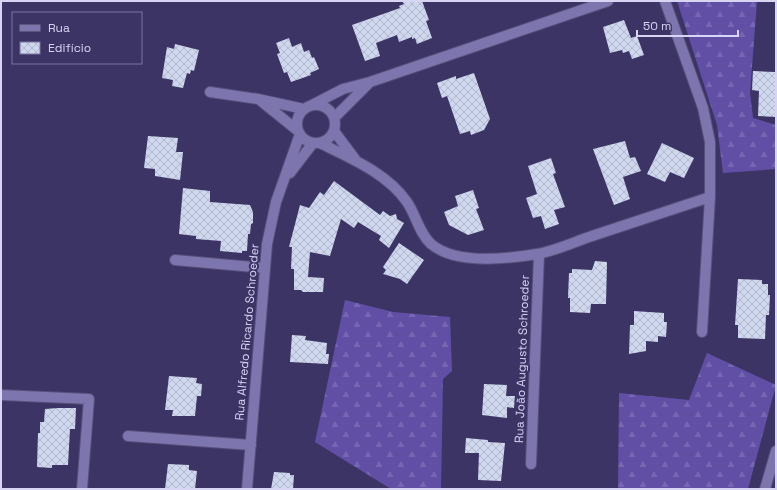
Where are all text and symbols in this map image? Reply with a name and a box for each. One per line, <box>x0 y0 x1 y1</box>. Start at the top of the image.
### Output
legend <box>12 12 142 64</box>
scale bar <box>637 12 738 38</box>
text: 50 m <box>643 18 671 34</box>
text: Rua <box>48 20 70 36</box>
text: Edifício <box>48 40 91 56</box>
street label: Rua Alfredo Ricardo Schroeder <box>231 242 263 421</box>
street label: Rua João Augusto Schroeder <box>511 274 533 443</box>

